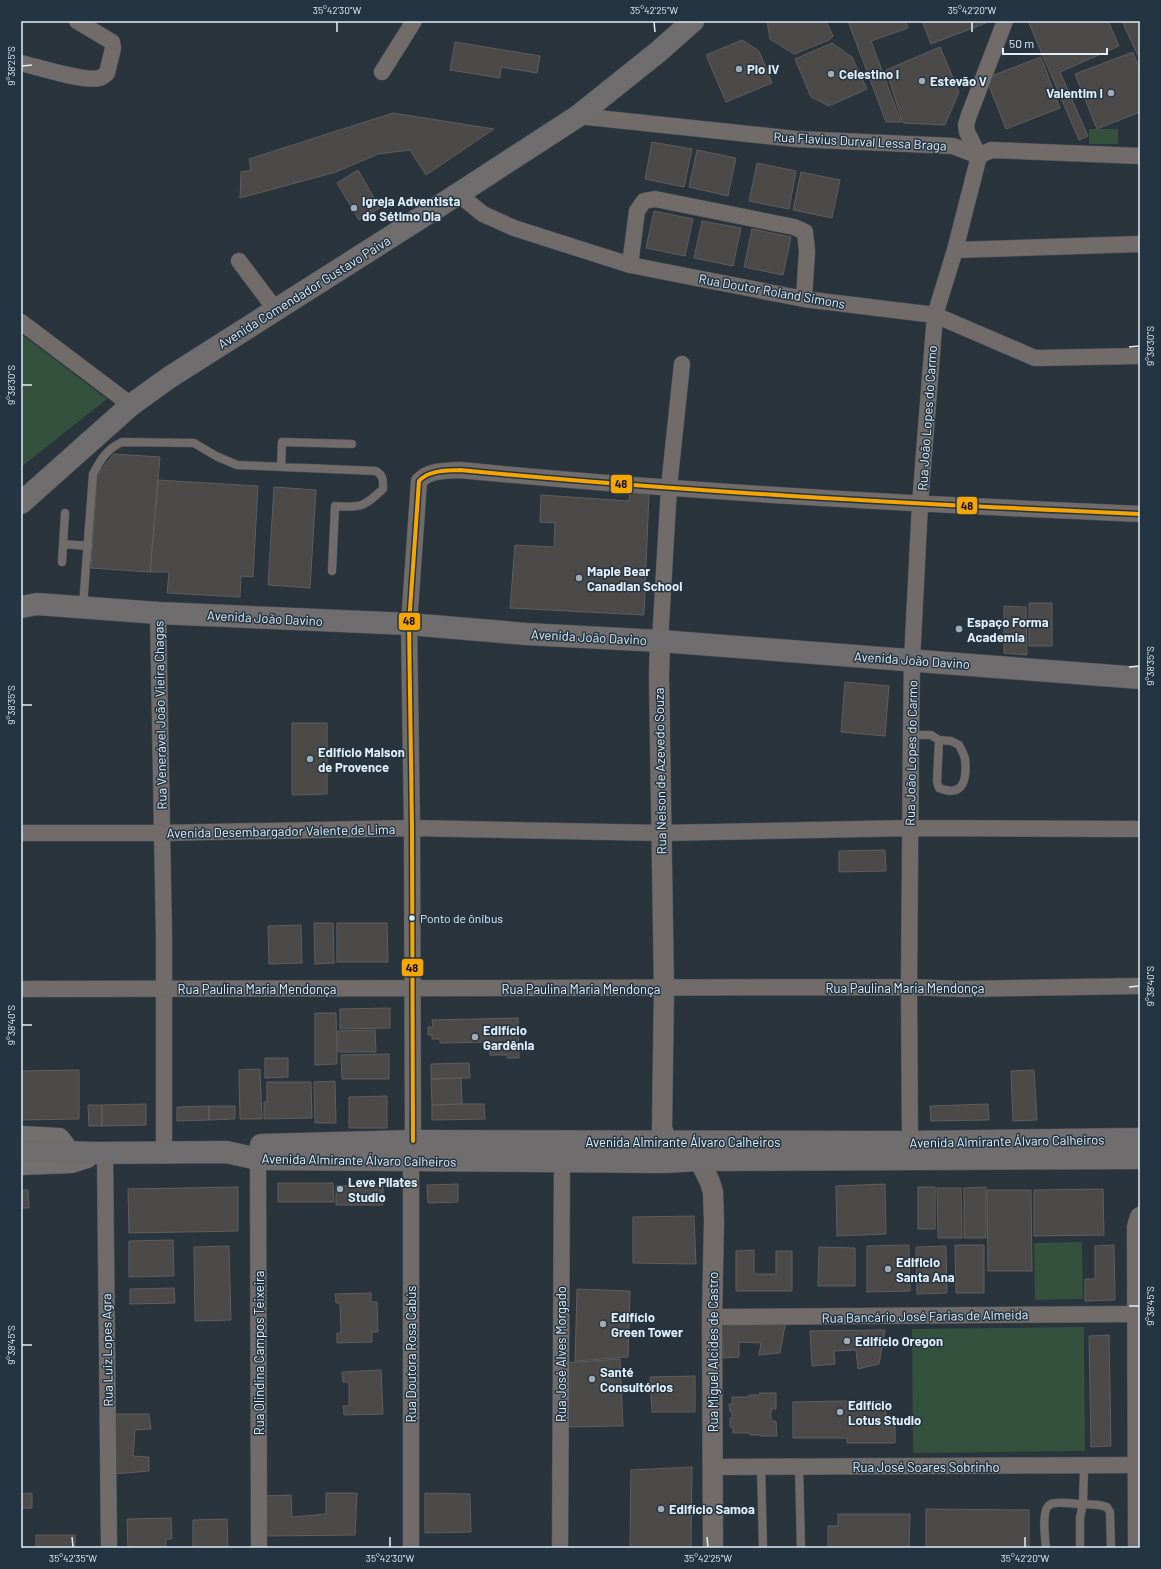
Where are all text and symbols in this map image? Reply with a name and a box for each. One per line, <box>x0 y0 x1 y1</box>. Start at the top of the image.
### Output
text: 35°42'30"W <box>313 4 361 16</box>
text: 35°42'25"W <box>630 4 678 16</box>
text: 35°42'20"W <box>948 4 997 16</box>
scale bar <box>1003 30 1107 56</box>
text: 50 m <box>1009 36 1034 50</box>
text: 9°38'25"S <box>5 46 17 86</box>
place label: Pio IV <box>747 61 779 77</box>
marker: Pio IV <box>734 64 744 74</box>
place label: Celestino I <box>839 66 899 82</box>
marker: Celestino I <box>826 69 836 79</box>
place label: Estevão V <box>930 73 987 89</box>
marker: Estevão V <box>917 76 927 86</box>
place label: Valentim I <box>1046 85 1103 101</box>
marker: Valentim I <box>1106 88 1116 98</box>
street label: Rua Flavius Durval Lessa Braga <box>773 128 947 154</box>
place label: Igreja Adventista do Sétimo Dia <box>362 193 460 224</box>
marker: Igreja Adventista do Sétimo Dia <box>349 203 359 213</box>
street label: Avenida Comendador Gustavo Paiva <box>215 232 393 352</box>
street label: Rua Doutor Roland Simons <box>698 270 846 312</box>
text: 9°38'30"S <box>1144 326 1156 366</box>
street label: Rua João Lopes do Carmo <box>914 345 940 491</box>
text: 9°38'30"S <box>5 365 17 405</box>
line badge: 48 <box>610 474 633 494</box>
text: 48 <box>615 477 627 490</box>
line badge: 48 <box>956 496 978 515</box>
text: 48 <box>961 499 973 512</box>
place label: Maple Bear Canadian School <box>587 563 682 594</box>
marker: Maple Bear Canadian School <box>574 573 584 583</box>
street label: Avenida João Davino <box>207 607 323 629</box>
line badge: 48 <box>398 612 421 631</box>
text: 48 <box>403 614 415 627</box>
place label: Espaço Forma Academia <box>967 614 1049 645</box>
street label: Rua Venerável João Vieira Chagas <box>150 620 170 810</box>
marker: Espaço Forma Academia <box>954 624 964 634</box>
street label: Avenida João Davino <box>531 626 647 648</box>
text: 9°38'35"S <box>1144 646 1156 686</box>
street label: Avenida João Davino <box>854 648 970 672</box>
street label: Rua João Lopes do Carmo <box>902 680 920 826</box>
text: 9°38'35"S <box>5 685 17 725</box>
street label: Rua Nelson de Azevedo Souza <box>651 688 669 854</box>
place label: Edifício Maison de Provence <box>318 744 405 775</box>
marker: Edifício Maison de Provence <box>305 754 315 764</box>
street label: Avenida Desembargador Valente de Lima <box>167 821 395 841</box>
place label: Ponto de ônibus <box>420 911 503 925</box>
marker: Ponto de ônibus <box>407 913 417 923</box>
line badge: 48 <box>401 958 424 977</box>
text: 48 <box>406 961 418 974</box>
text: 9°38'40"S <box>1144 966 1156 1006</box>
street label: Rua Paulina Maria Mendonça <box>826 980 984 996</box>
street label: Rua Paulina Maria Mendonça <box>178 981 336 997</box>
street label: Rua Paulina Maria Mendonça <box>502 981 660 997</box>
text: 9°38'40"S <box>5 1005 17 1045</box>
place label: Edifício Gardênia <box>483 1022 534 1053</box>
marker: Edifício Gardênia <box>470 1032 480 1042</box>
street label: Avenida Almirante Álvaro Calheiros <box>909 1131 1105 1151</box>
street label: Avenida Almirante Álvaro Calheiros <box>586 1134 780 1150</box>
street label: Avenida Almirante Álvaro Calheiros <box>261 1150 457 1170</box>
place label: Leve Pilates Studio <box>348 1174 418 1205</box>
marker: Leve Pilates Studio <box>335 1184 345 1194</box>
place label: Edificio Santa Ana <box>896 1254 955 1285</box>
marker: Edificio Santa Ana <box>883 1264 893 1274</box>
street label: Rua Olindina Campos Teixeira <box>251 1271 267 1435</box>
street label: Rua Miguel Alcides de Castro <box>705 1272 721 1432</box>
street label: Rua Doutora Rosa Cabús <box>403 1285 419 1423</box>
street label: Rua José Alves Morgado <box>553 1286 569 1422</box>
text: 9°38'45"S <box>1144 1286 1156 1326</box>
street label: Rua Luiz Lopes Agra <box>98 1293 116 1407</box>
street label: Rua Bancário José Farias de Almeida <box>822 1306 1028 1326</box>
place label: Edifício Green Tower <box>611 1309 683 1340</box>
marker: Edifício Green Tower <box>598 1319 608 1329</box>
text: 9°38'45"S <box>5 1325 17 1365</box>
place label: Edifício Oregon <box>855 1333 943 1349</box>
marker: Edifício Oregon <box>842 1336 852 1346</box>
place label: Santé Consultórios <box>600 1364 674 1395</box>
marker: Santé Consultórios <box>587 1374 597 1384</box>
place label: Edifício Lotus Studio <box>848 1397 921 1428</box>
marker: Edifício Lotus Studio <box>835 1407 845 1417</box>
street label: Rua José Soares Sobrinho <box>852 1459 1000 1475</box>
place label: Edifício Samoa <box>669 1501 755 1517</box>
marker: Edifício Samoa <box>656 1504 666 1514</box>
text: 35°42'35"W <box>49 1552 97 1564</box>
text: 35°42'30"W <box>366 1552 414 1564</box>
text: 35°42'25"W <box>684 1552 732 1564</box>
text: 35°42'20"W <box>1001 1552 1050 1564</box>

